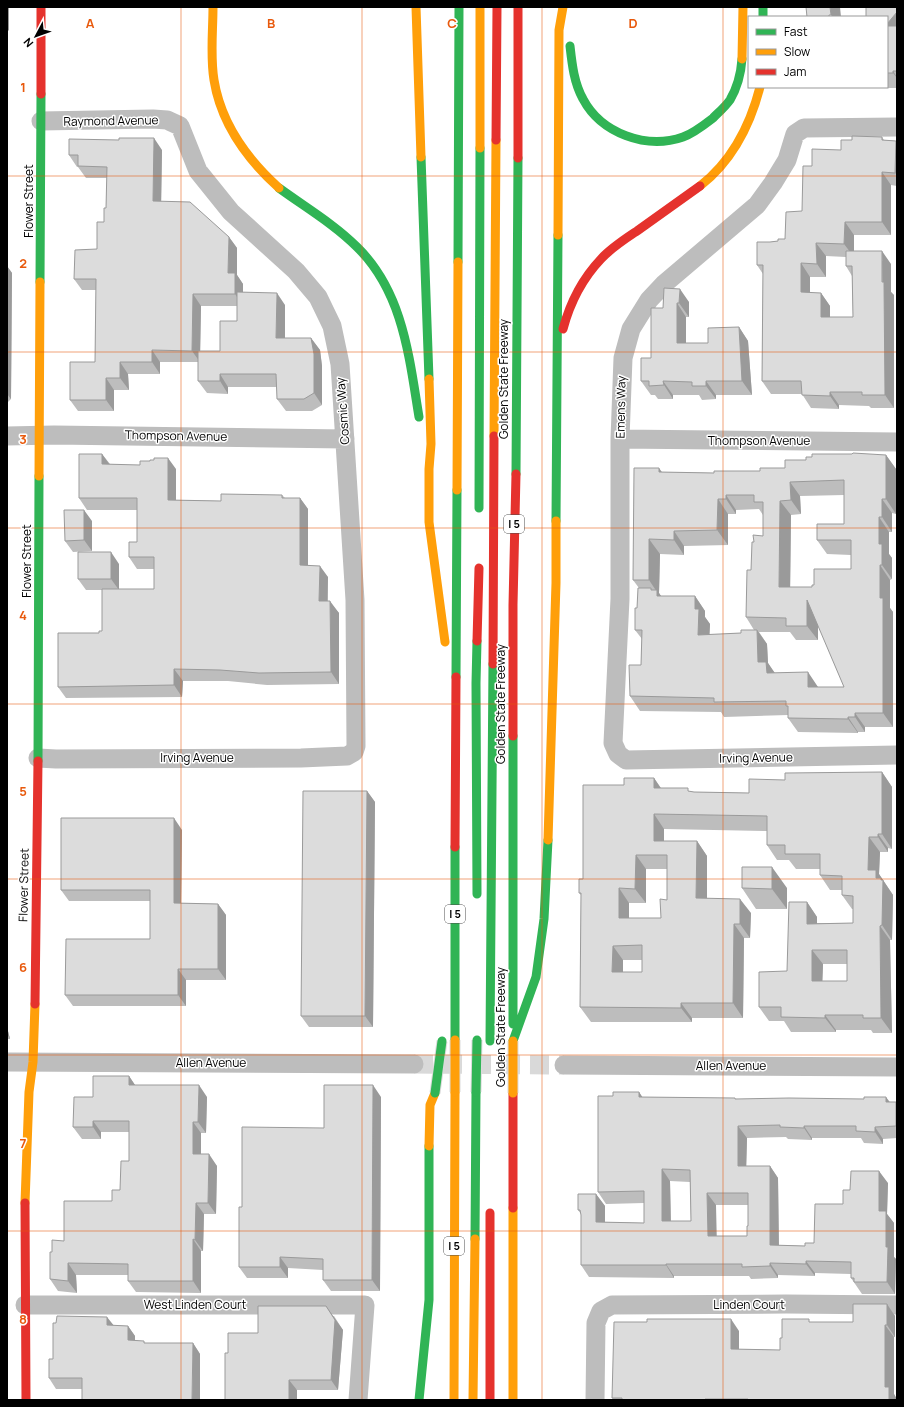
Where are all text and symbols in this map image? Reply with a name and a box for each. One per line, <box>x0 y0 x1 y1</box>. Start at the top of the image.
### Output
text: A <box>86 14 95 32</box>
text: B <box>267 14 275 32</box>
text: C <box>447 14 457 32</box>
text: D <box>628 14 638 32</box>
north arrow <box>16 16 56 56</box>
legend <box>748 16 888 88</box>
text: Fast <box>784 23 808 40</box>
text: N <box>20 35 36 51</box>
text: Slow <box>784 43 810 60</box>
text: Jam <box>784 63 806 80</box>
text: 1 <box>20 78 26 96</box>
street label: Raymond Avenue <box>63 111 159 130</box>
street label: Flower Street <box>20 164 37 238</box>
text: 2 <box>19 254 27 272</box>
street label: Golden State Freeway <box>495 318 512 439</box>
street label: Emens Way <box>611 375 630 439</box>
street label: Cosmic Way <box>332 376 353 445</box>
street label: Thompson Avenue <box>125 426 227 445</box>
text: 3 <box>19 430 27 448</box>
street label: Thompson Avenue <box>708 432 810 449</box>
road number: I 5 <box>504 515 524 533</box>
street label: Flower Street <box>18 524 35 598</box>
text: 4 <box>19 606 27 624</box>
street label: Golden State Freeway <box>492 643 509 764</box>
street label: Irving Avenue <box>719 748 793 767</box>
street label: Irving Avenue <box>160 749 234 766</box>
text: 5 <box>19 782 27 800</box>
street label: Flower Street <box>14 848 33 922</box>
road number: I 5 <box>445 905 465 923</box>
text: 6 <box>19 958 27 976</box>
street label: Golden State Freeway <box>492 966 509 1087</box>
street label: Allen Avenue <box>176 1054 246 1071</box>
street label: Allen Avenue <box>696 1057 766 1074</box>
text: 7 <box>20 1134 27 1152</box>
road number: I 5 <box>444 1237 464 1255</box>
street label: West Linden Court <box>144 1296 246 1313</box>
street label: Linden Court <box>713 1296 785 1313</box>
text: 8 <box>19 1310 27 1328</box>

